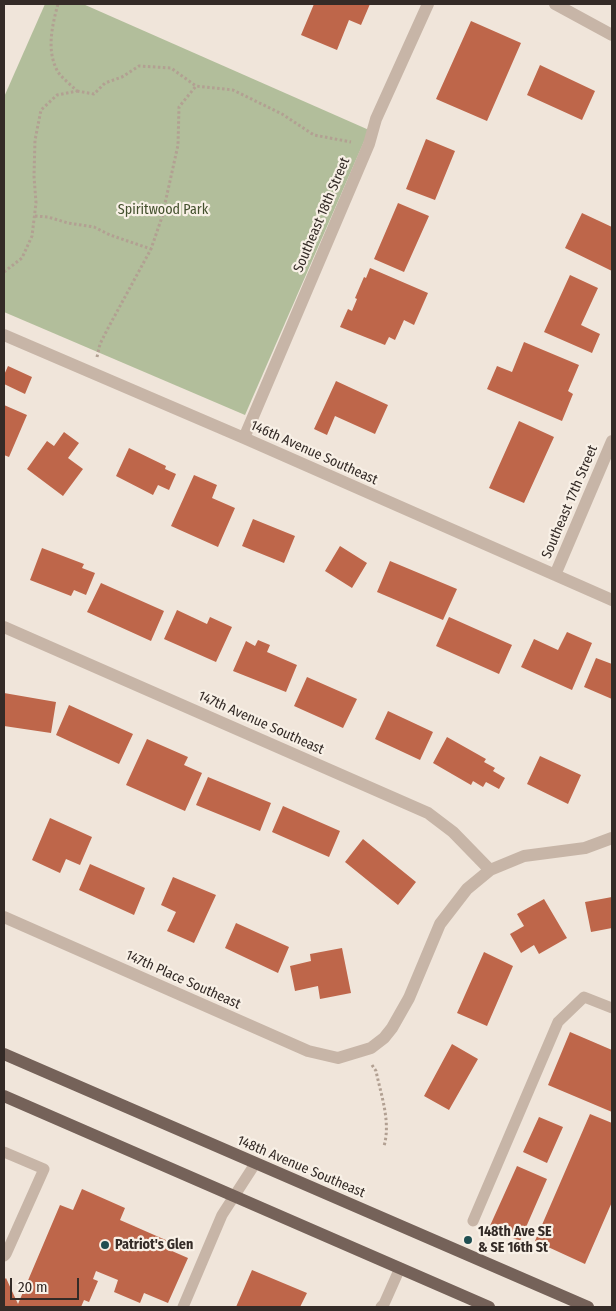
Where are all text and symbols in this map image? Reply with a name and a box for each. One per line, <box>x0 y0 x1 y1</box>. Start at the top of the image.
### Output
street label: Southeast 18th Street <box>290 155 354 275</box>
park label: Spiritwood Park <box>118 202 208 218</box>
street label: 146th Avenue Southeast <box>248 417 380 489</box>
street label: Southeast 17th Street <box>538 443 602 561</box>
street label: 147th Avenue Southeast <box>195 688 327 758</box>
street label: 147th Place Southeast <box>123 947 243 1013</box>
street label: 148th Avenue Southeast <box>234 1132 368 1202</box>
place label: 148th Ave SE & SE 16th St <box>478 1224 552 1256</box>
marker: 148th Ave SE & SE 16th St <box>462 1234 474 1246</box>
place label: Patriot's Glen <box>115 1237 193 1253</box>
marker: Patriot's Glen <box>99 1239 111 1251</box>
scale bar <box>12 1268 81 1300</box>
text: 20 m <box>18 1278 48 1296</box>

